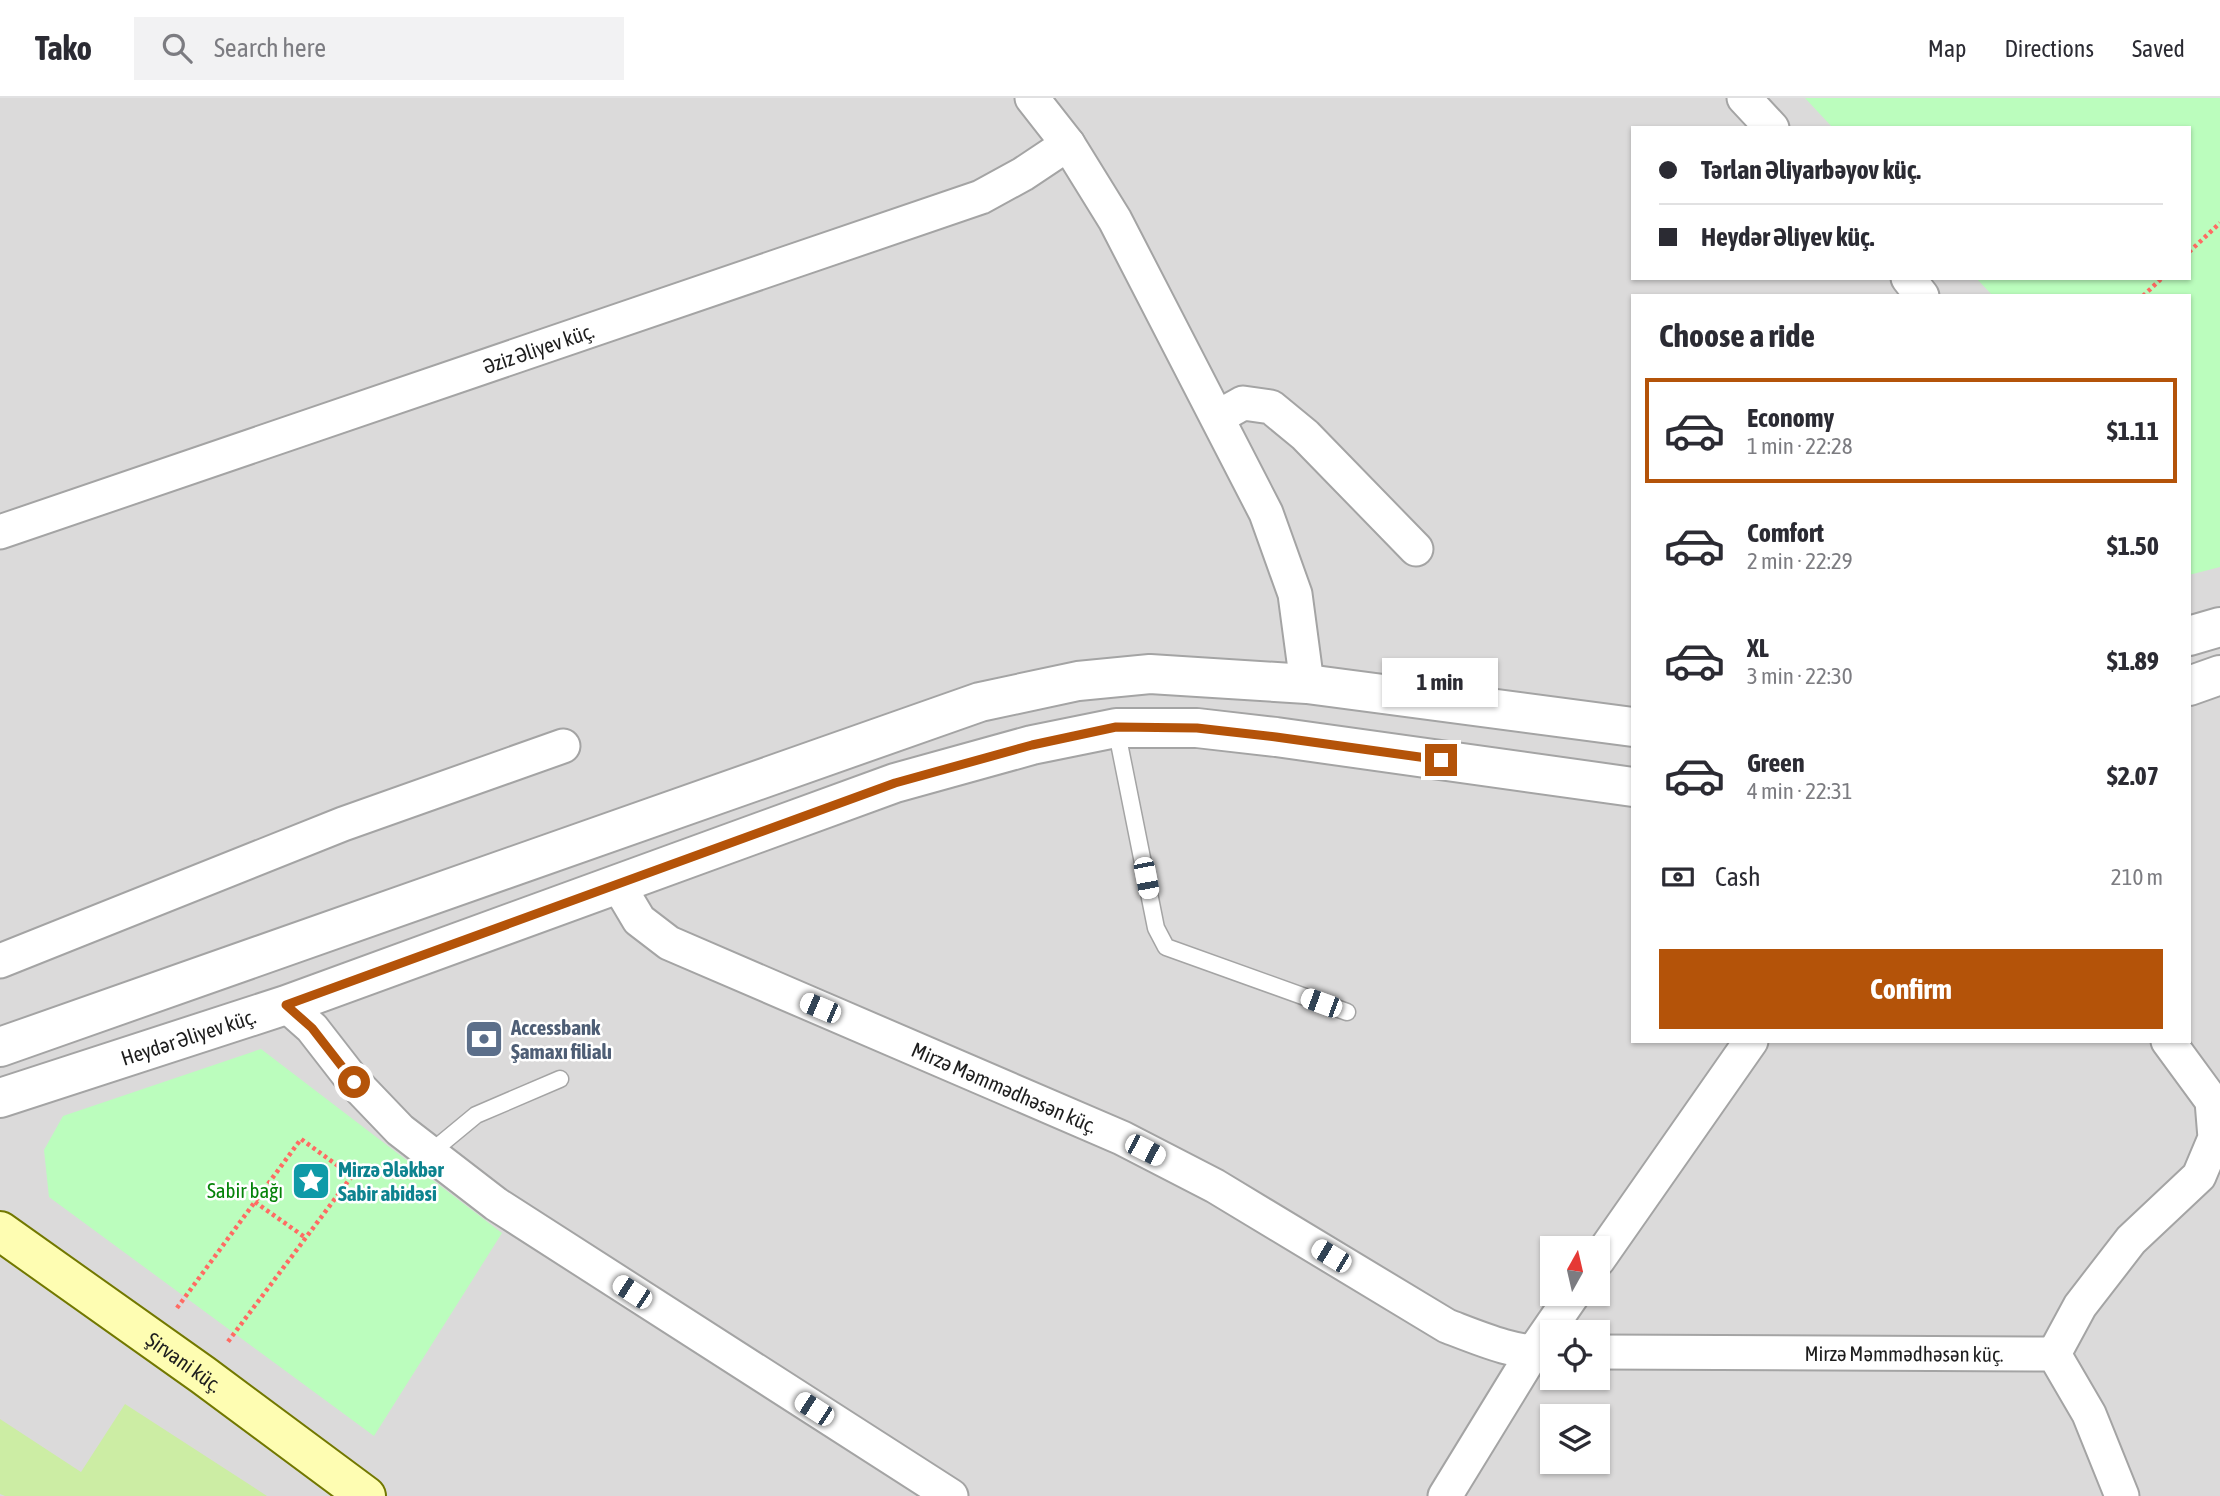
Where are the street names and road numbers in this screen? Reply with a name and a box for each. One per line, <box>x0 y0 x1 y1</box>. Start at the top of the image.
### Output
street label: Əziz Əliyev küç. <box>480 318 597 378</box>
street label: Heydər Əliyev küç. <box>118 1004 259 1070</box>
street label: Mirzə Məmmədhəsən küç. <box>908 1037 1101 1138</box>
street label: Şirvani küç. <box>142 1327 227 1397</box>
street label: Mirzə Məmmədhəsən küç. <box>1804 1341 2004 1366</box>

